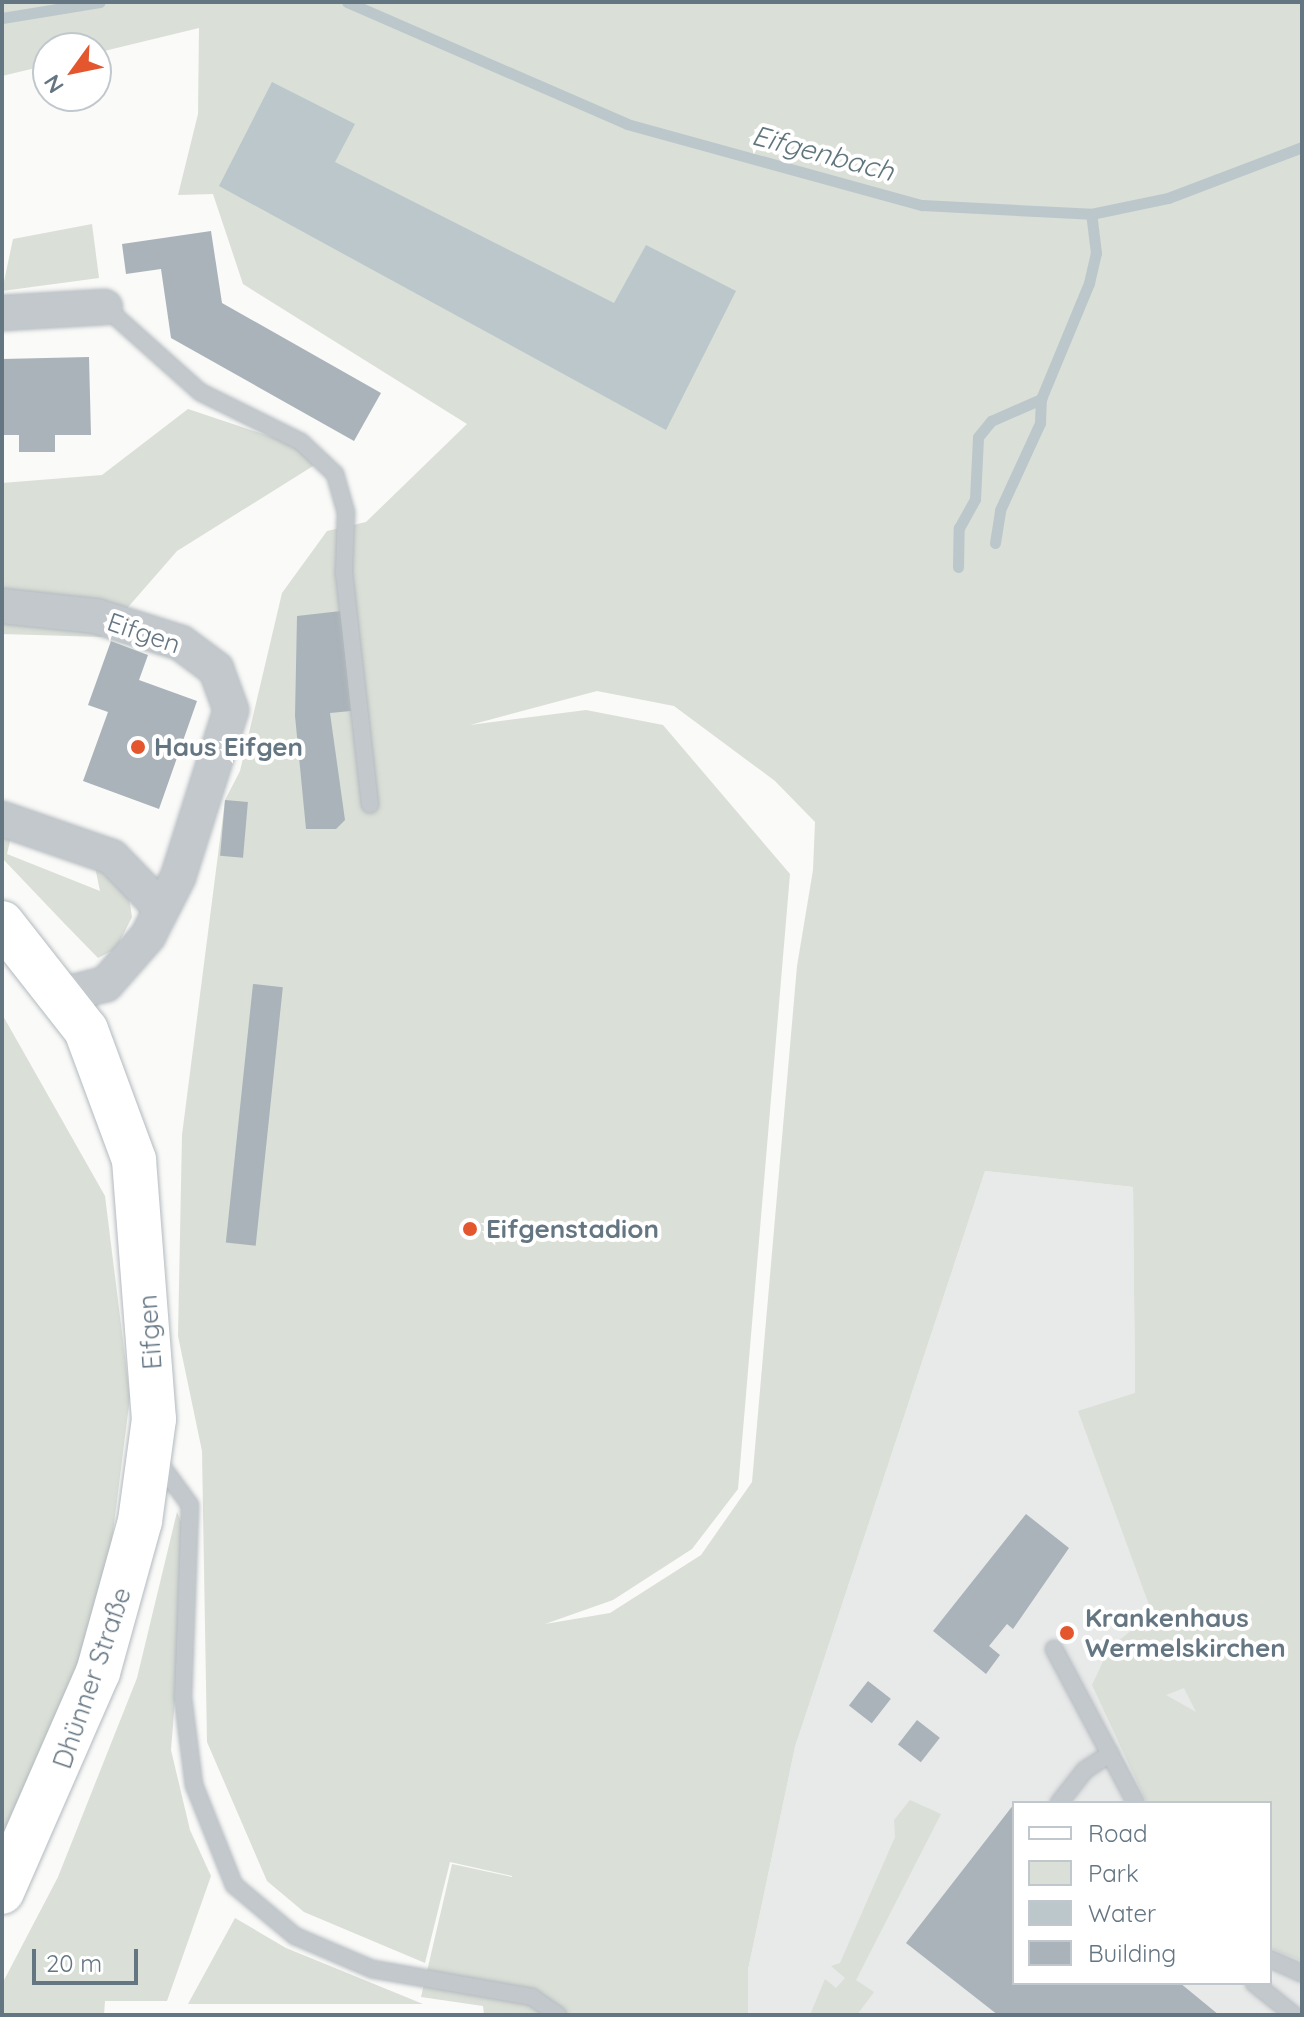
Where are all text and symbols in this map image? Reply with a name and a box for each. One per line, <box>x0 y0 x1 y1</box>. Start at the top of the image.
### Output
north arrow <box>32 32 112 112</box>
text: N <box>37 70 70 98</box>
water label: Eifgenbach <box>749 118 897 188</box>
street label: Eifgen <box>103 606 185 660</box>
place label: Haus Eifgen <box>154 731 303 763</box>
marker: Haus Eifgen <box>129 738 147 756</box>
place label: Eifgenstadion <box>486 1213 659 1245</box>
marker: Eifgenstadion <box>461 1220 479 1238</box>
street label: Eifgen <box>132 1293 168 1371</box>
street label: Dhünner Straße <box>46 1583 138 1773</box>
place label: Krankenhaus Wermelskirchen <box>1085 1602 1286 1664</box>
marker: Krankenhaus Wermelskirchen <box>1056 1622 1078 1644</box>
legend <box>1012 1801 1272 1985</box>
text: Road <box>1088 1818 1148 1848</box>
text: Park <box>1088 1858 1139 1888</box>
text: Water <box>1088 1898 1156 1928</box>
scale bar <box>36 1933 142 1983</box>
text: Building <box>1088 1938 1176 1968</box>
text: 20 m <box>46 1948 102 1978</box>

